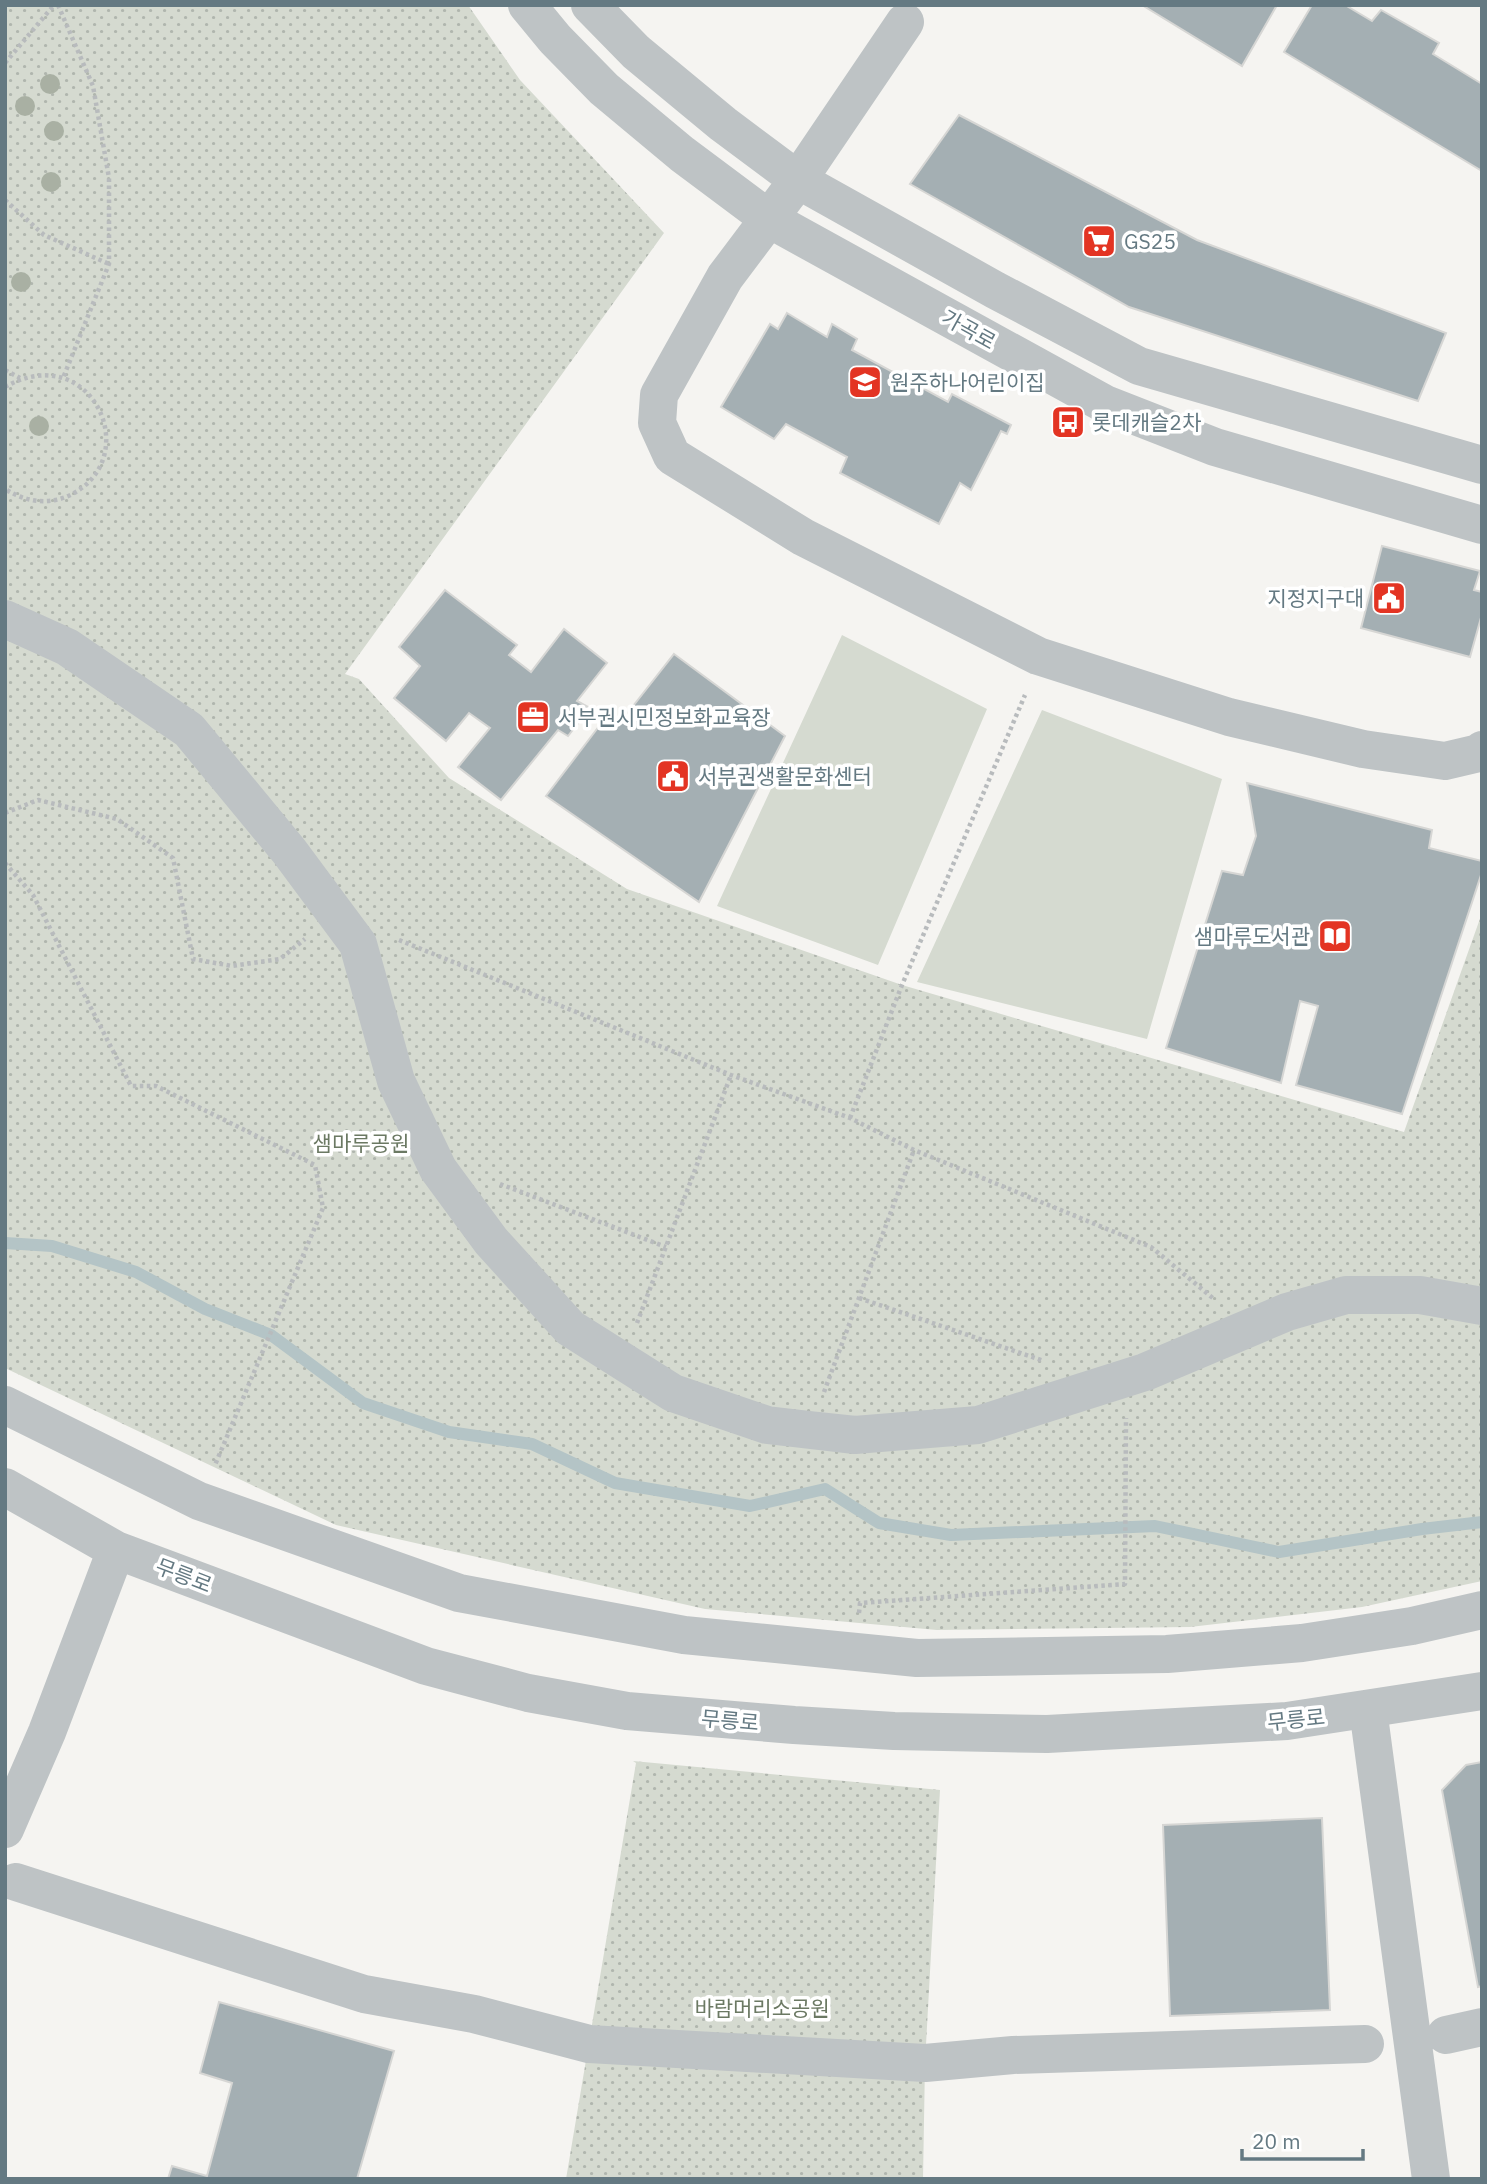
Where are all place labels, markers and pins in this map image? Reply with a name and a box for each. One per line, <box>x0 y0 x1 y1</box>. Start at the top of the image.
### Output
supermarket icon: GS25 <box>1080 222 1118 260</box>
place label: GS25 <box>1124 227 1176 255</box>
school or university icon: 원주하나어린이집 <box>846 363 884 401</box>
place label: 원주하나어린이집 <box>890 368 1045 396</box>
bus stop icon: 롯데캐슬2차 <box>1049 403 1087 441</box>
place label: 롯데캐슬2차 <box>1092 408 1201 436</box>
public building icon: 지정지구대 <box>1370 579 1408 617</box>
place label: 지정지구대 <box>1267 584 1364 612</box>
office icon: 서부권시민정보화교육장 <box>514 698 552 736</box>
place label: 서부권시민정보화교육장 <box>558 703 771 731</box>
public building icon: 서부권생활문화센터 <box>654 757 692 795</box>
place label: 서부권생활문화센터 <box>698 762 872 790</box>
library icon: 샘마루도서관 <box>1316 917 1354 955</box>
place label: 샘마루도서관 <box>1194 922 1310 950</box>

